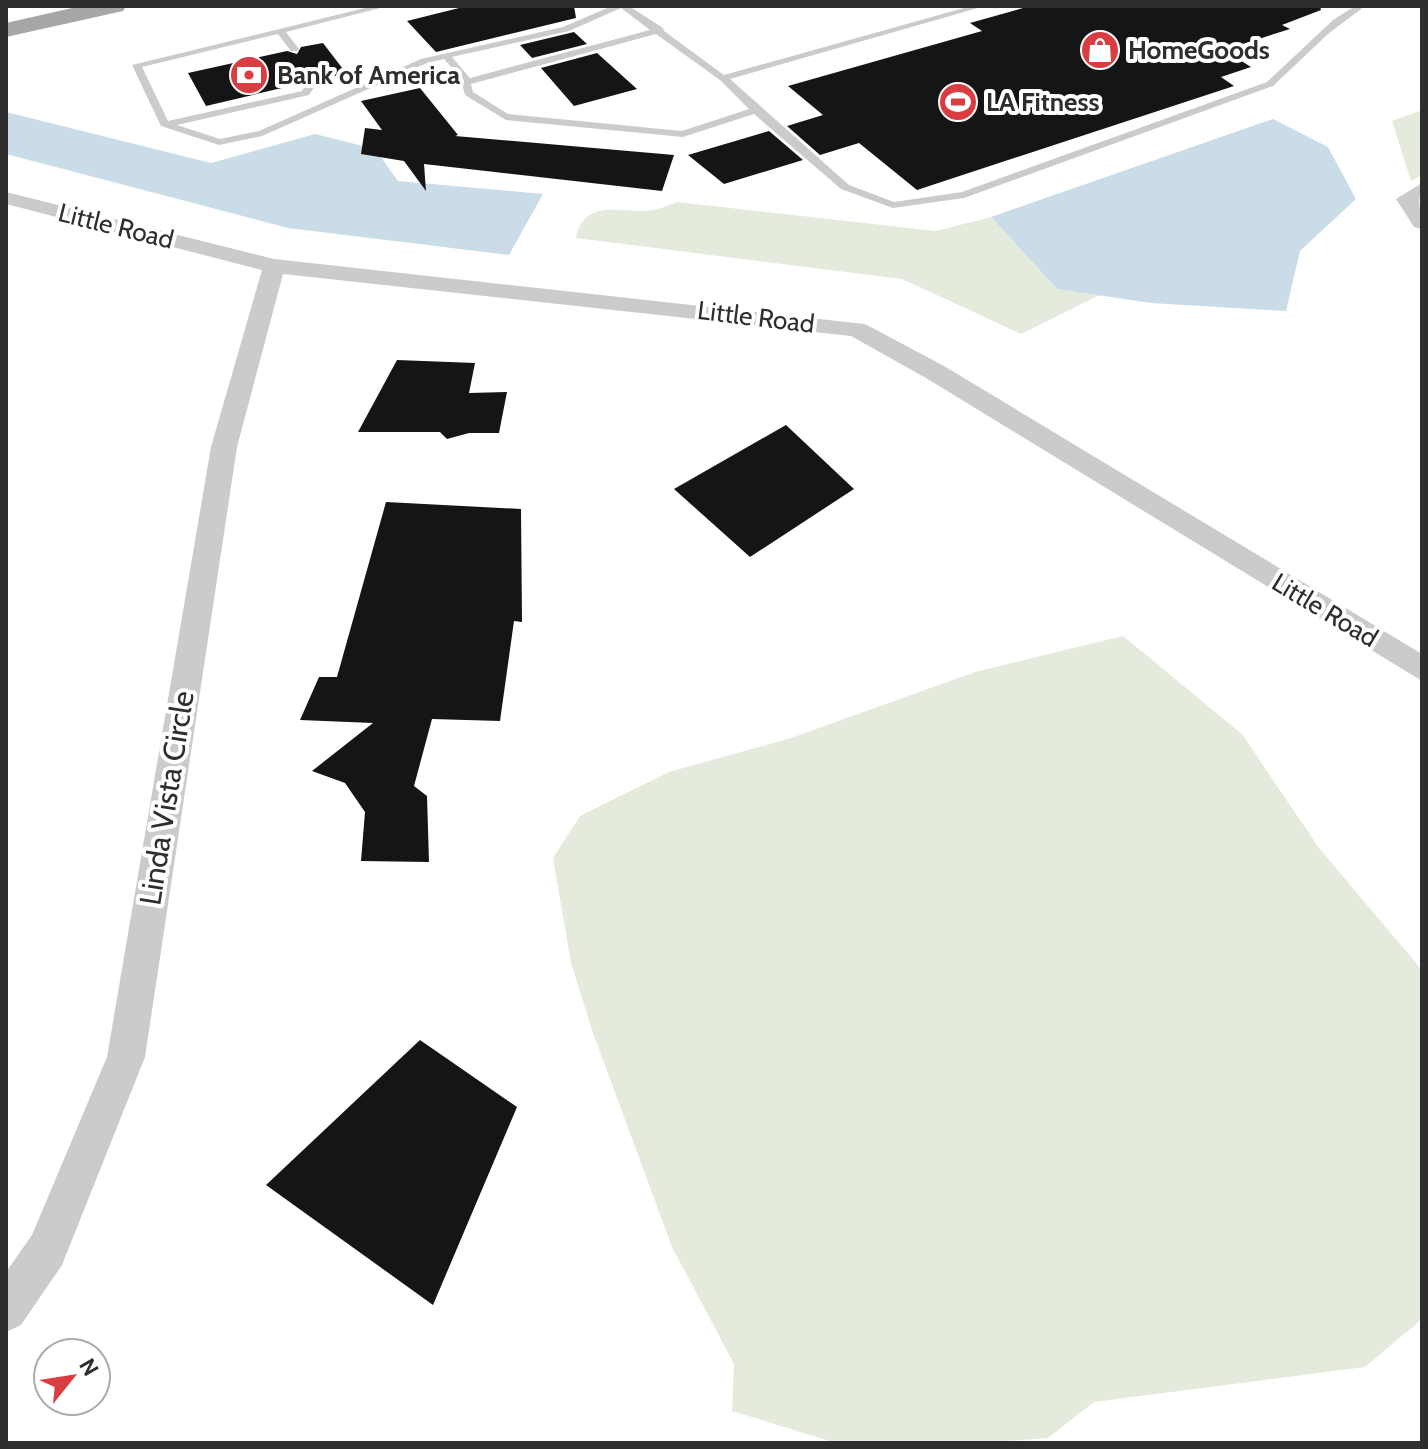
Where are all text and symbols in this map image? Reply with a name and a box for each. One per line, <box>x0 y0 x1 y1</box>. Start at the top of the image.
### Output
shop icon: HomeGoods <box>1079 29 1121 71</box>
place label: HomeGoods <box>1128 34 1270 66</box>
bank icon: Bank of America <box>228 54 270 96</box>
place label: Bank of America <box>277 59 460 91</box>
sports icon: LA Fitness <box>937 81 979 123</box>
place label: LA Fitness <box>986 86 1100 118</box>
street label: Little Road <box>55 196 177 256</box>
street label: Little Road <box>696 294 816 340</box>
street label: Little Road <box>1266 566 1384 654</box>
street label: Linda Vista Circle <box>131 688 202 908</box>
north arrow <box>32 1337 112 1417</box>
text: N <box>73 1354 104 1381</box>

